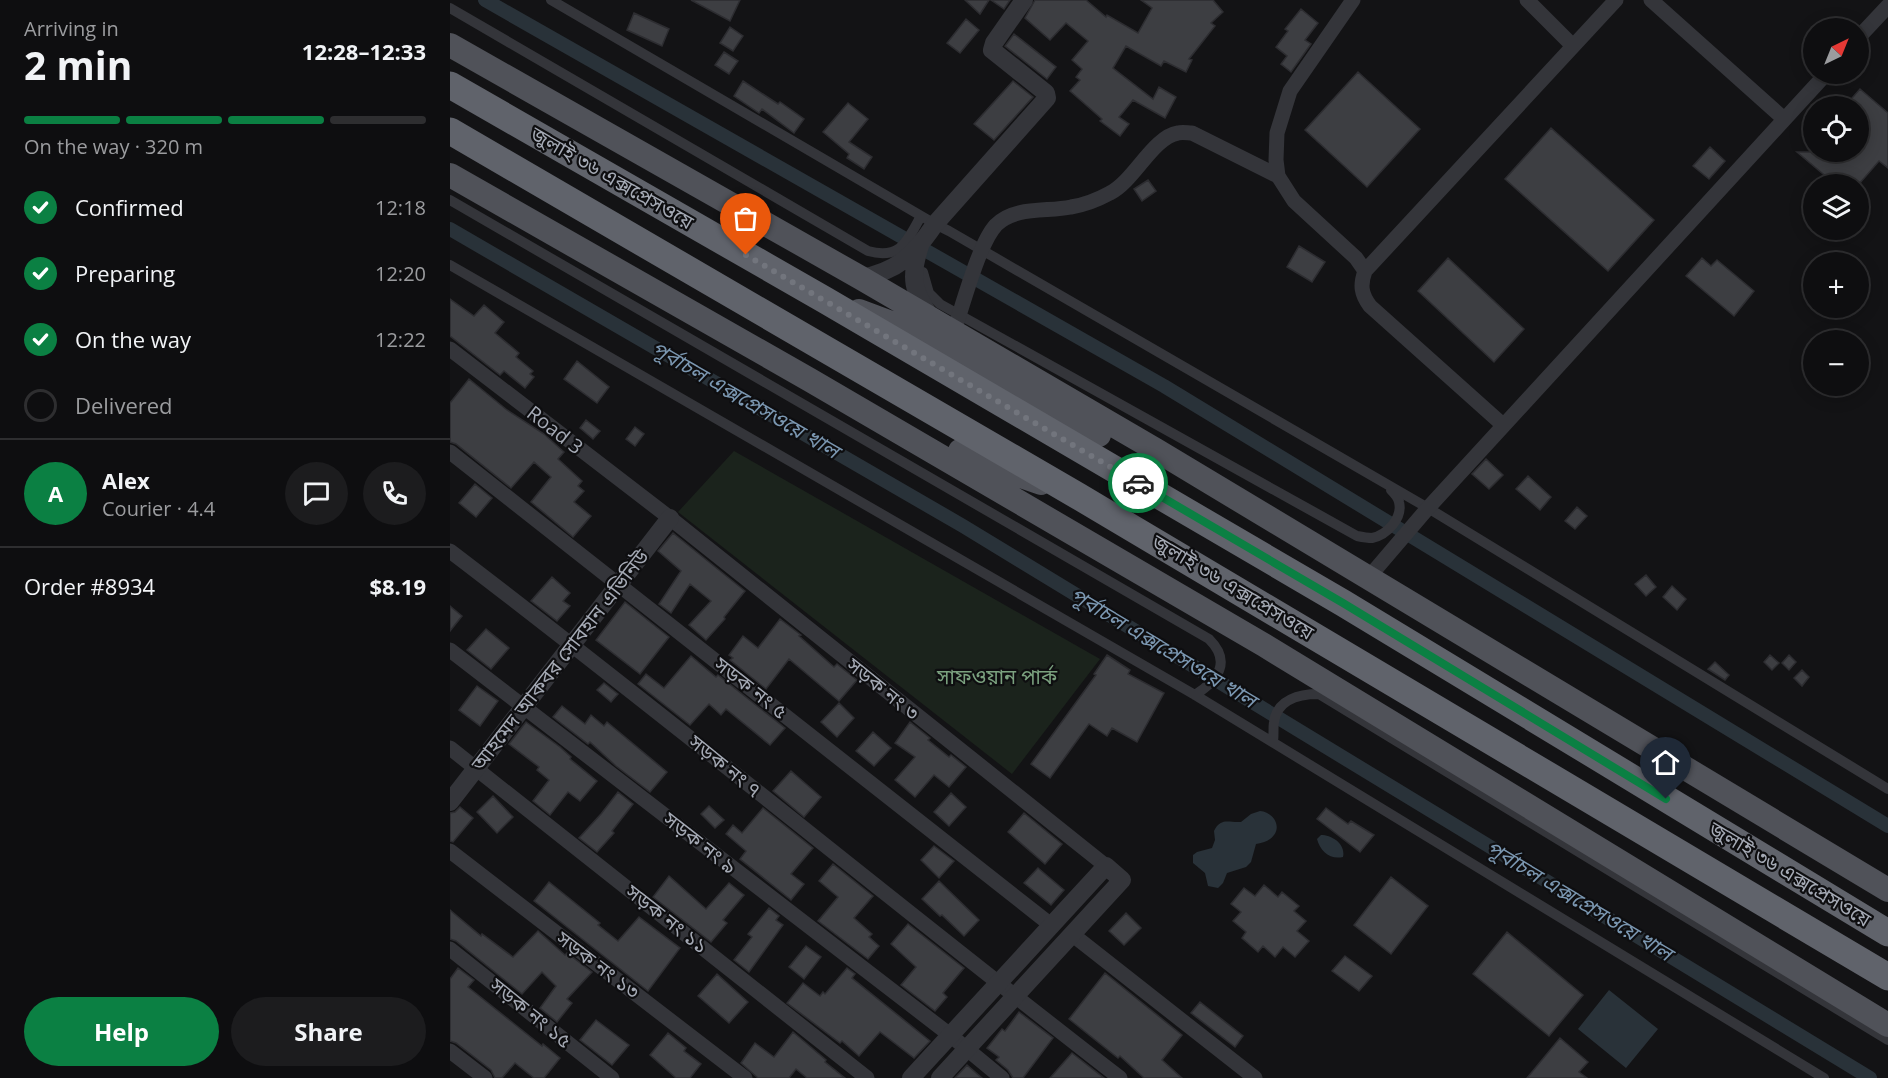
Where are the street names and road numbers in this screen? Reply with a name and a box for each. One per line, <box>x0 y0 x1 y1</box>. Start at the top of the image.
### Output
street label: জুলাই ৩৬ এক্সপ্রেসওয়ে <box>525 119 699 235</box>
street label: Road 3 <box>522 399 589 460</box>
street label: জুলাই ৩৬ এক্সপ্রেসওয়ে <box>1147 527 1319 646</box>
street label: আহমেদ আকবর সোবহান এভিনিউ <box>464 543 655 777</box>
street label: সড়ক নং ৫ <box>708 650 793 725</box>
street label: সড়ক নং ৩ <box>841 650 925 726</box>
street label: সড়ক নং ৭ <box>683 727 767 803</box>
street label: সড়ক নং ৯ <box>657 805 742 880</box>
street label: জুলাই ৩৬ এক্সপ্রেসওয়ে <box>1704 814 1876 933</box>
street label: সড়ক নং ১১ <box>620 877 714 959</box>
street label: সড়ক নং ১৩ <box>550 924 646 1005</box>
street label: সড়ক নং ১৫ <box>484 971 578 1054</box>

